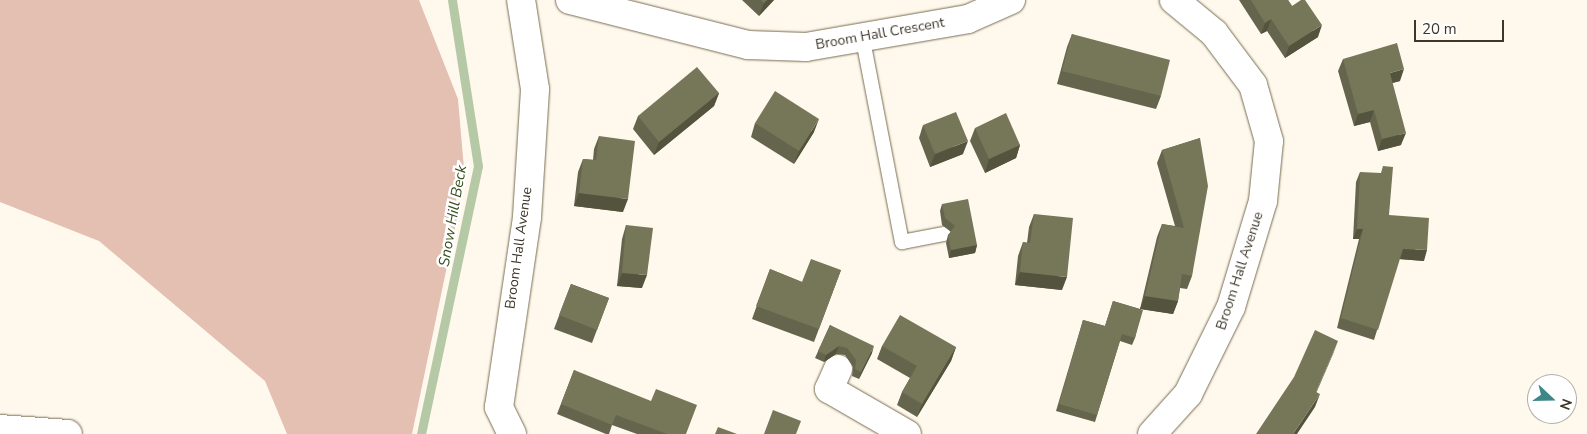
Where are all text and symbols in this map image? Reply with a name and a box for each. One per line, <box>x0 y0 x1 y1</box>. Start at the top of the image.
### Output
scale bar <box>1417 10 1507 42</box>
street label: Broom Hall Crescent <box>814 14 946 54</box>
text: 20 m <box>1422 19 1457 39</box>
water label: Snow Hill Beck <box>435 164 471 268</box>
street label: Broom Hall Avenue <box>502 186 536 310</box>
street label: Broom Hall Avenue <box>1213 210 1267 332</box>
north arrow <box>1527 374 1577 424</box>
text: N <box>1555 396 1576 412</box>

